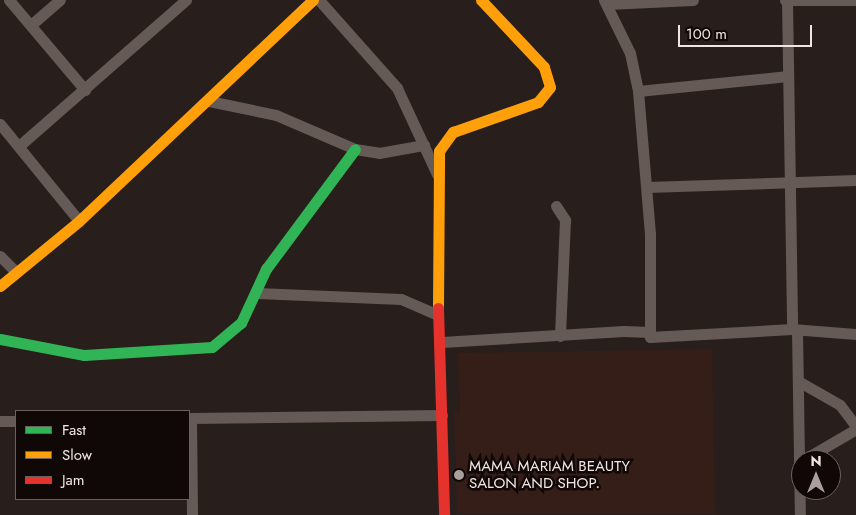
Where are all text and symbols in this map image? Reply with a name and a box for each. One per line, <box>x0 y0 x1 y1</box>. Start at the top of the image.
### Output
scale bar <box>681 15 815 47</box>
text: 100 m <box>686 23 727 45</box>
legend <box>15 410 190 500</box>
text: Fast <box>62 419 86 441</box>
text: Slow <box>62 444 92 466</box>
north arrow <box>791 450 841 500</box>
text: N <box>810 451 822 471</box>
place label: MAMA MARIAM BEAUTY SALON AND SHOP. <box>469 457 630 492</box>
text: Jam <box>62 469 85 491</box>
marker: MAMA MARIAM BEAUTY SALON AND SHOP. <box>453 469 465 481</box>

